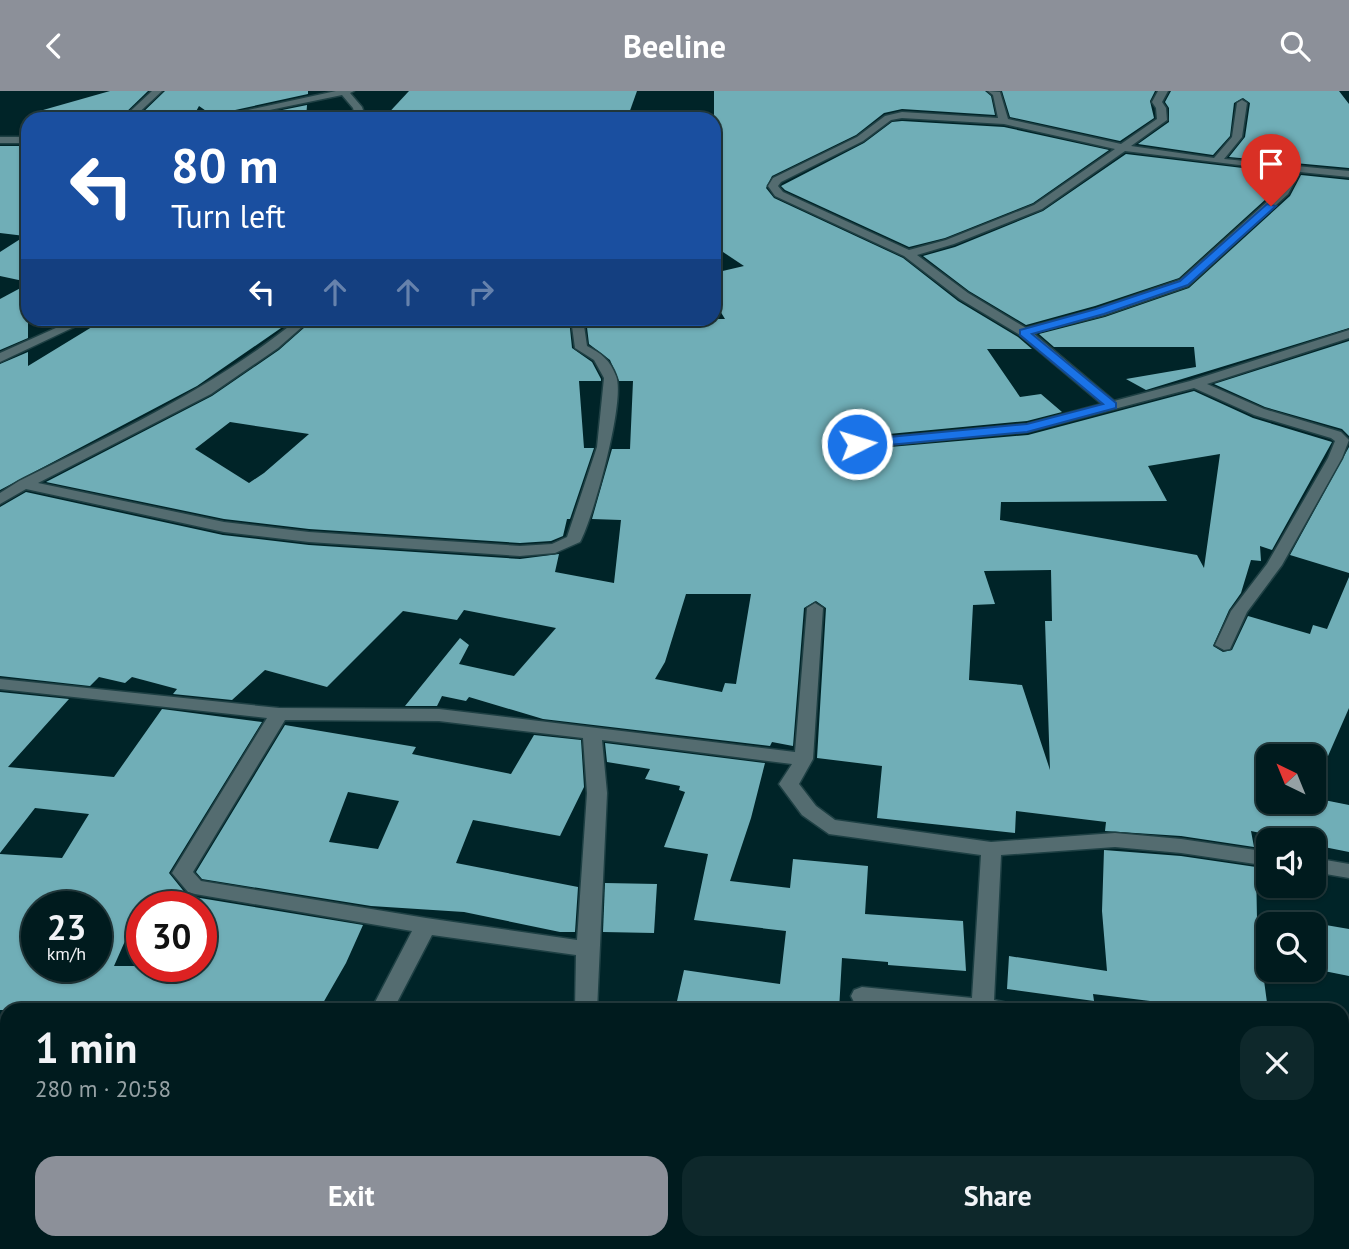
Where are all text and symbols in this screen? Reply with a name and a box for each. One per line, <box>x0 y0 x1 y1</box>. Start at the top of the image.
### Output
text: Beeline <box>623 25 726 67</box>
icon: back <box>35 27 73 65</box>
icon: search <box>1276 27 1314 65</box>
text: 80 m <box>171 133 278 197</box>
pin <box>1241 134 1301 206</box>
icon: left <box>56 140 147 231</box>
icon: arrive <box>1252 145 1290 183</box>
text: Turn left <box>171 195 286 237</box>
icon: left <box>243 273 281 311</box>
icon: ahead <box>316 273 354 311</box>
icon: ahead <box>389 273 427 311</box>
icon: right <box>462 273 500 311</box>
position arrow <box>820 407 894 481</box>
north arrow <box>1256 744 1326 814</box>
map controls <box>1256 744 1326 982</box>
button: sound <box>1256 828 1326 898</box>
speed limit sign: 30 <box>126 891 217 982</box>
text: 23 <box>47 904 86 950</box>
button: search <box>1256 912 1326 982</box>
text: km/h <box>47 942 86 965</box>
text: 1 min <box>35 1020 137 1075</box>
button: close <box>1240 1026 1314 1100</box>
text: 280 m · 20:58 <box>35 1074 171 1103</box>
button: Exit <box>35 1156 668 1236</box>
button: Share <box>682 1156 1314 1236</box>

